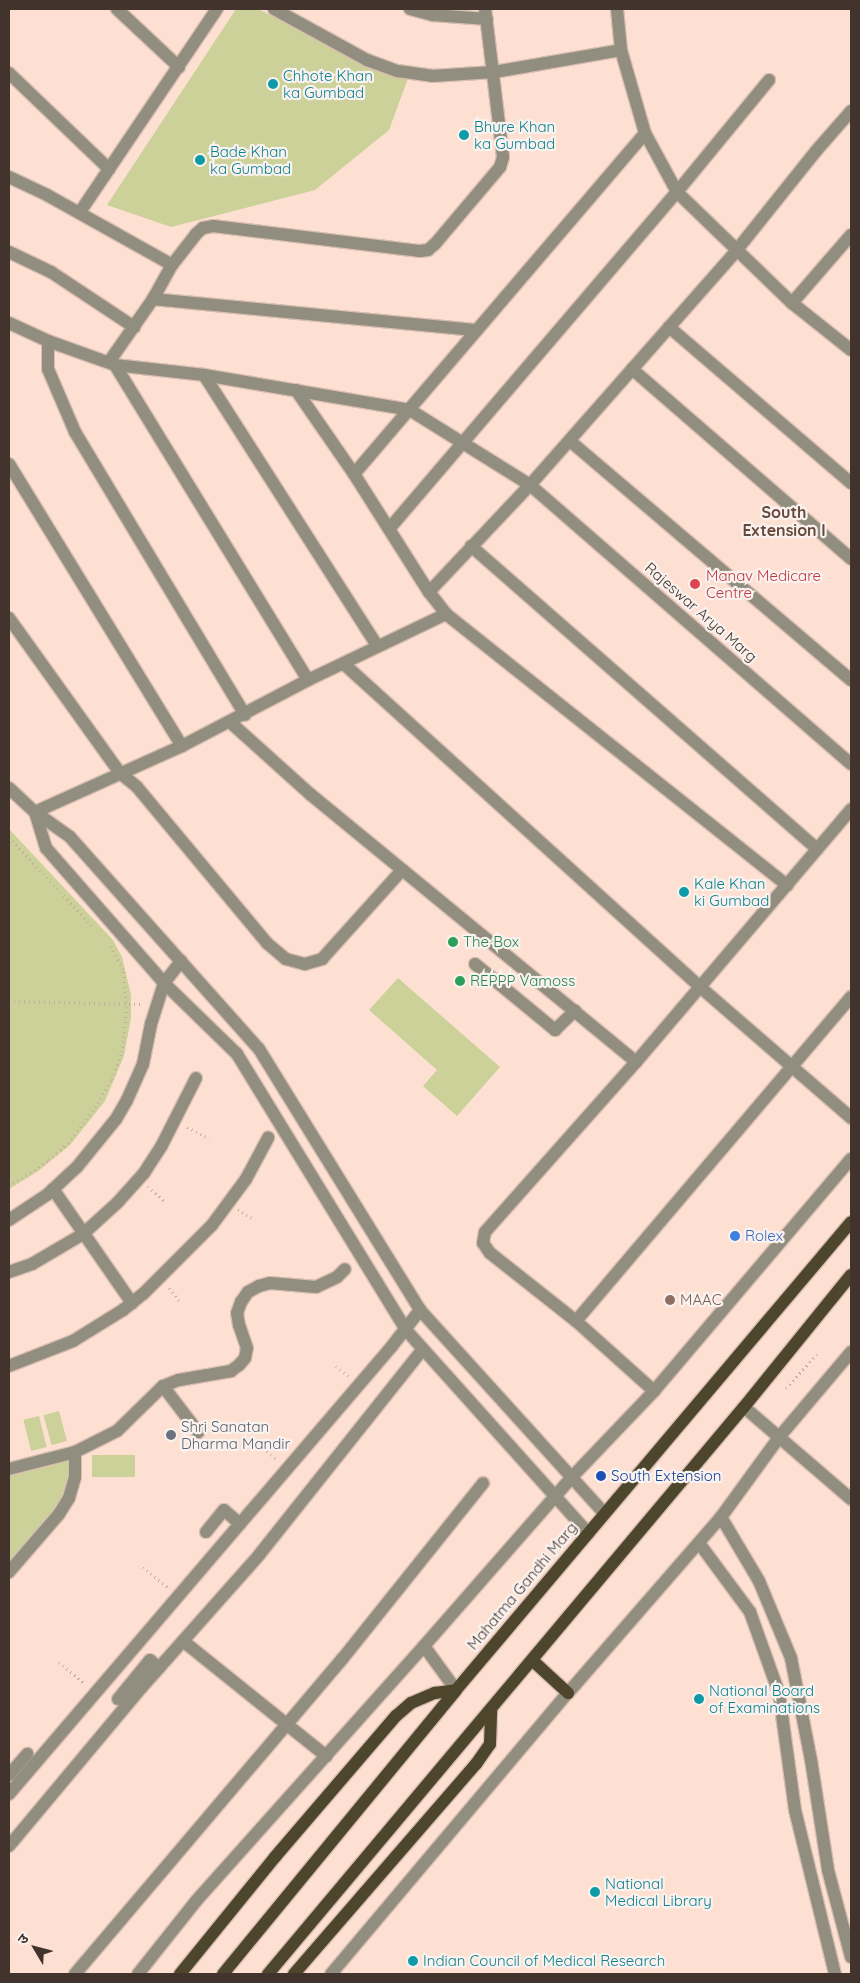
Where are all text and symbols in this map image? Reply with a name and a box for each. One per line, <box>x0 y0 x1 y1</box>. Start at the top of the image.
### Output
place label: Chhote Khan ka Gumbad <box>283 66 373 101</box>
marker: Chhote Khan ka Gumbad <box>267 78 279 90</box>
place label: Bhure Khan ka Gumbad <box>474 117 555 152</box>
marker: Bhure Khan ka Gumbad <box>458 129 470 141</box>
place label: Bade Khan ka Gumbad <box>210 142 291 177</box>
marker: Bade Khan ka Gumbad <box>194 154 206 166</box>
district label: South Extension I <box>742 502 826 540</box>
street label: Rajeswar Arya Marg <box>641 558 761 666</box>
place label: Manav Medicare Centre <box>706 566 821 601</box>
marker: Manav Medicare Centre <box>688 577 702 591</box>
place label: Kale Khan ki Gumbad <box>694 874 769 909</box>
marker: Kale Khan ki Gumbad <box>678 886 690 898</box>
place label: The Box <box>463 933 519 951</box>
marker: The Box <box>447 936 459 948</box>
place label: REPPP Vamoss <box>470 972 575 990</box>
marker: REPPP Vamoss <box>454 975 466 987</box>
place label: Rolex <box>745 1227 783 1245</box>
marker: Rolex <box>729 1230 741 1242</box>
place label: MAAC <box>680 1291 722 1309</box>
marker: MAAC <box>664 1294 676 1306</box>
place label: Shri Sanatan Dharma Mandir <box>181 1417 290 1452</box>
marker: Shri Sanatan Dharma Mandir <box>165 1429 177 1441</box>
place label: South Extension <box>611 1467 721 1485</box>
marker: South Extension <box>595 1470 607 1482</box>
street label: Mahatma Gandhi Marg <box>463 1519 581 1653</box>
place label: National Board of Examinations <box>709 1681 820 1716</box>
marker: National Board of Examinations <box>693 1693 705 1705</box>
place label: National Medical Library <box>605 1874 712 1909</box>
marker: National Medical Library <box>589 1886 601 1898</box>
north arrow <box>10 1923 60 1973</box>
text: उ <box>13 1930 33 1948</box>
place label: Indian Council of Medical Research <box>423 1952 665 1970</box>
marker: Indian Council of Medical Research <box>407 1955 419 1967</box>

